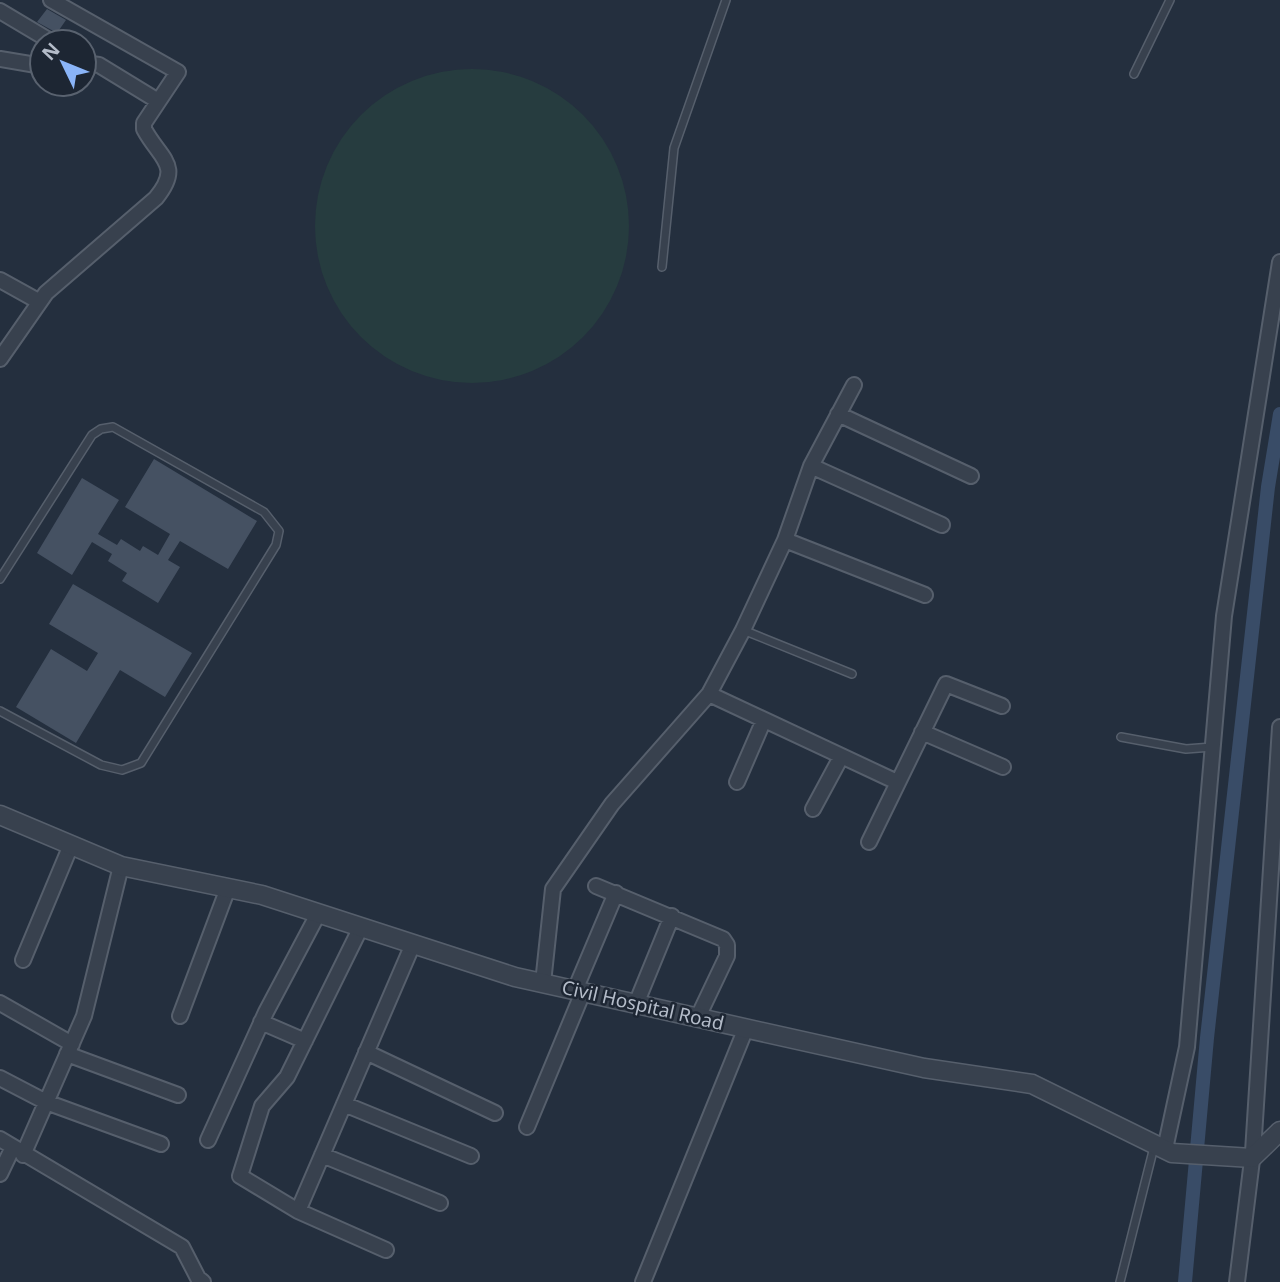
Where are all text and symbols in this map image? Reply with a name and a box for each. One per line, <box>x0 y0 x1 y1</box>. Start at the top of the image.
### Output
north arrow <box>28 28 98 98</box>
text: N <box>36 37 65 66</box>
street label: Civil Hospital Road <box>559 974 727 1036</box>

